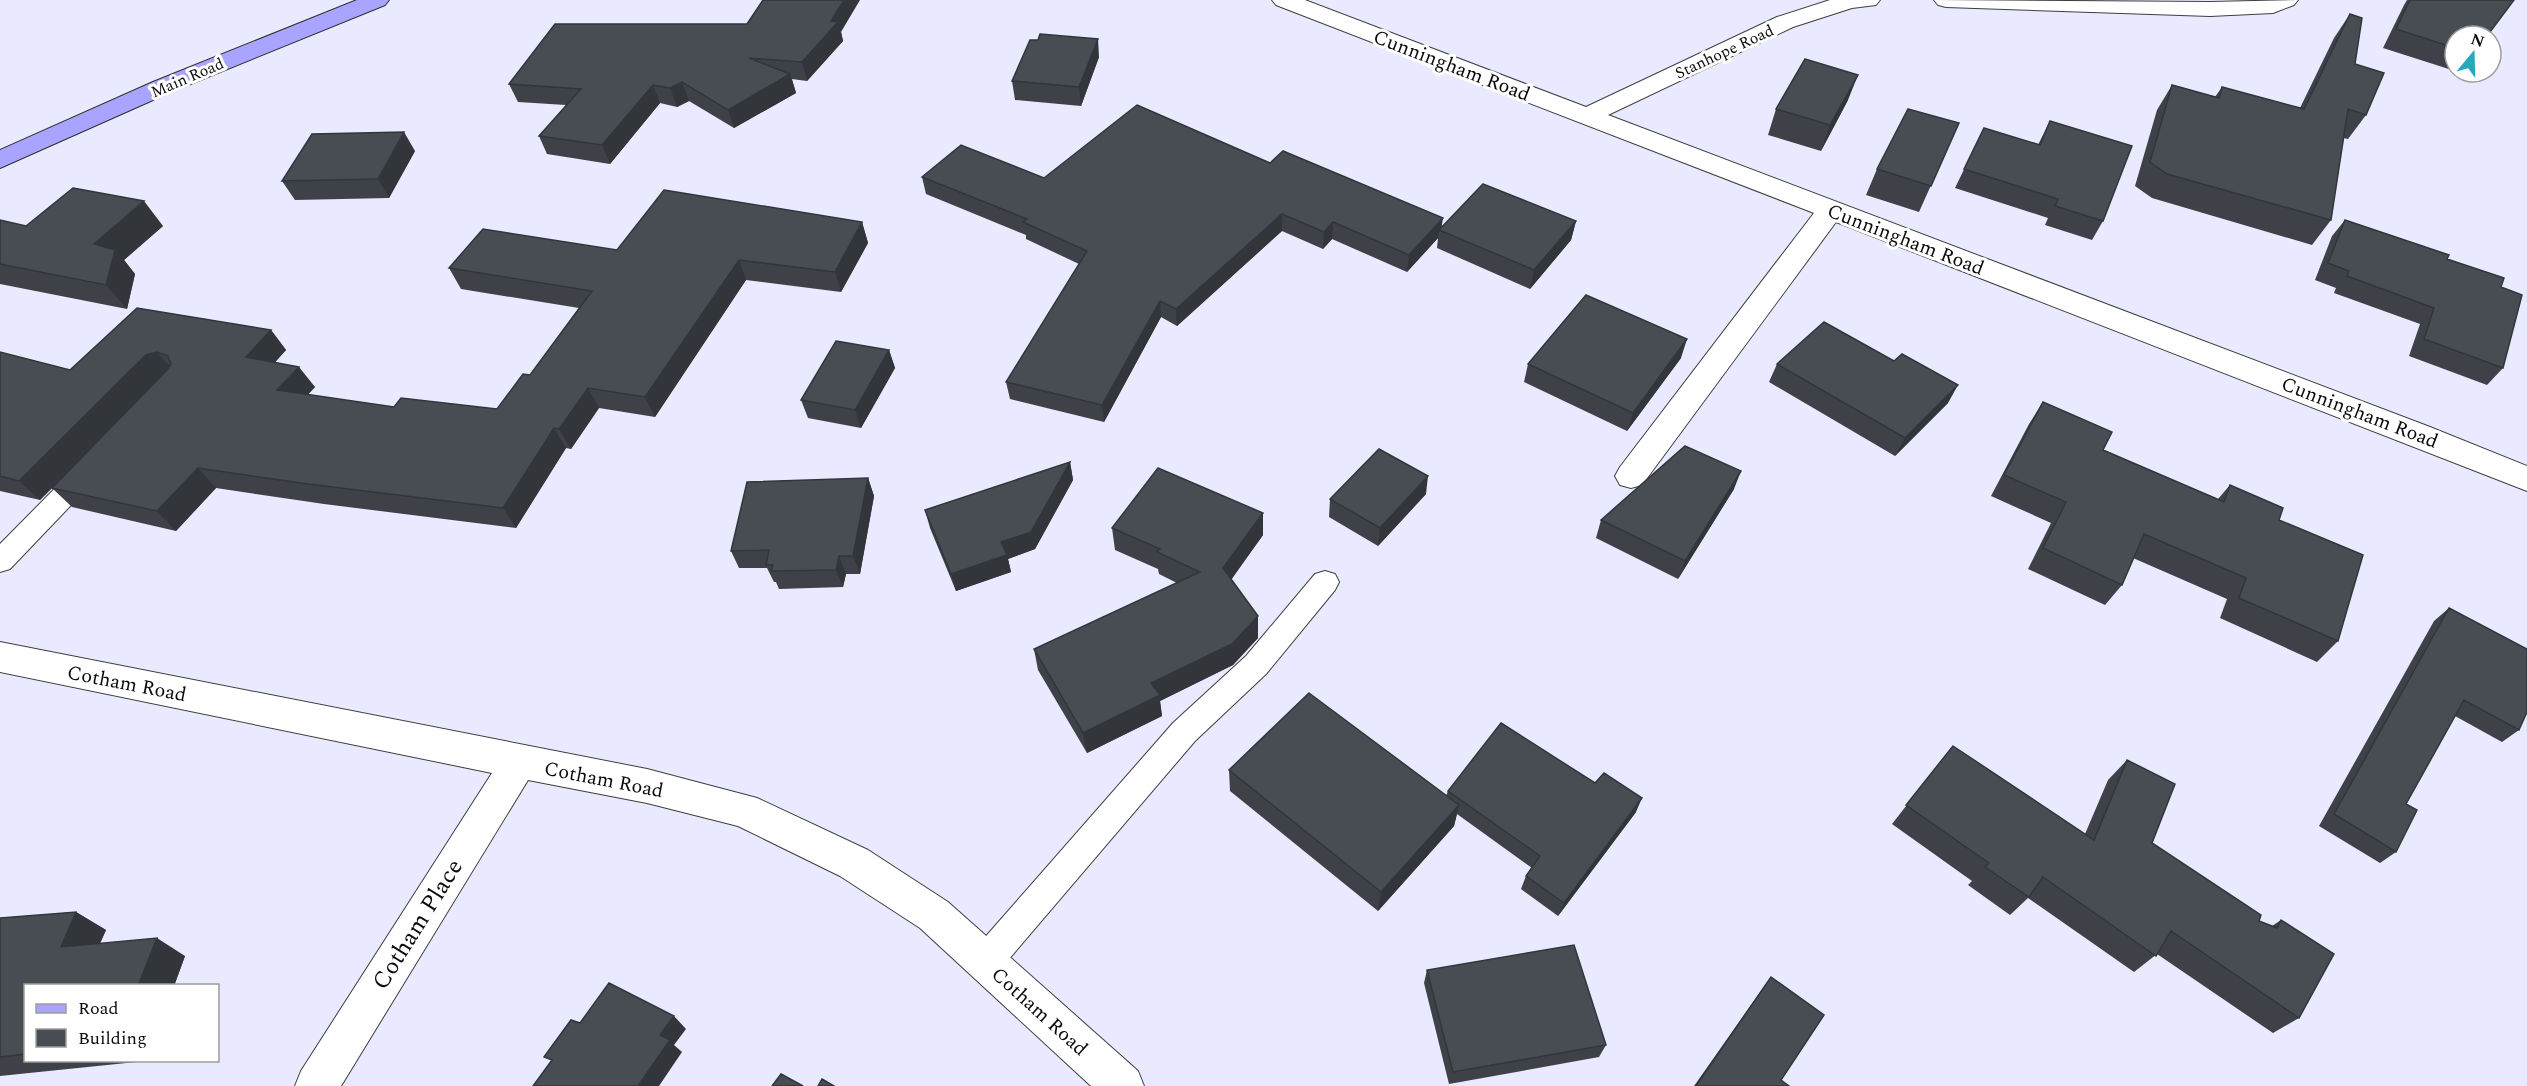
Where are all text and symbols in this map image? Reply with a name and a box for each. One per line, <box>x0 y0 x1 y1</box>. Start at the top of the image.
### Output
street label: Stanhope Road <box>1671 19 1778 85</box>
street label: Cunningham Road <box>1369 22 1535 110</box>
north arrow <box>2443 24 2503 84</box>
text: N <box>2467 27 2488 54</box>
street label: Main Road <box>147 52 228 104</box>
street label: Cunningham Road <box>1823 196 1989 284</box>
street label: Cunningham Road <box>2277 369 2443 457</box>
street label: Cotham Road <box>65 658 189 710</box>
street label: Cotham Road <box>542 754 666 806</box>
street label: Cotham Place <box>363 852 472 997</box>
street label: Cotham Road <box>984 960 1094 1063</box>
legend <box>24 984 219 1062</box>
text: Road <box>78 995 119 1022</box>
text: Building <box>78 1025 147 1052</box>

